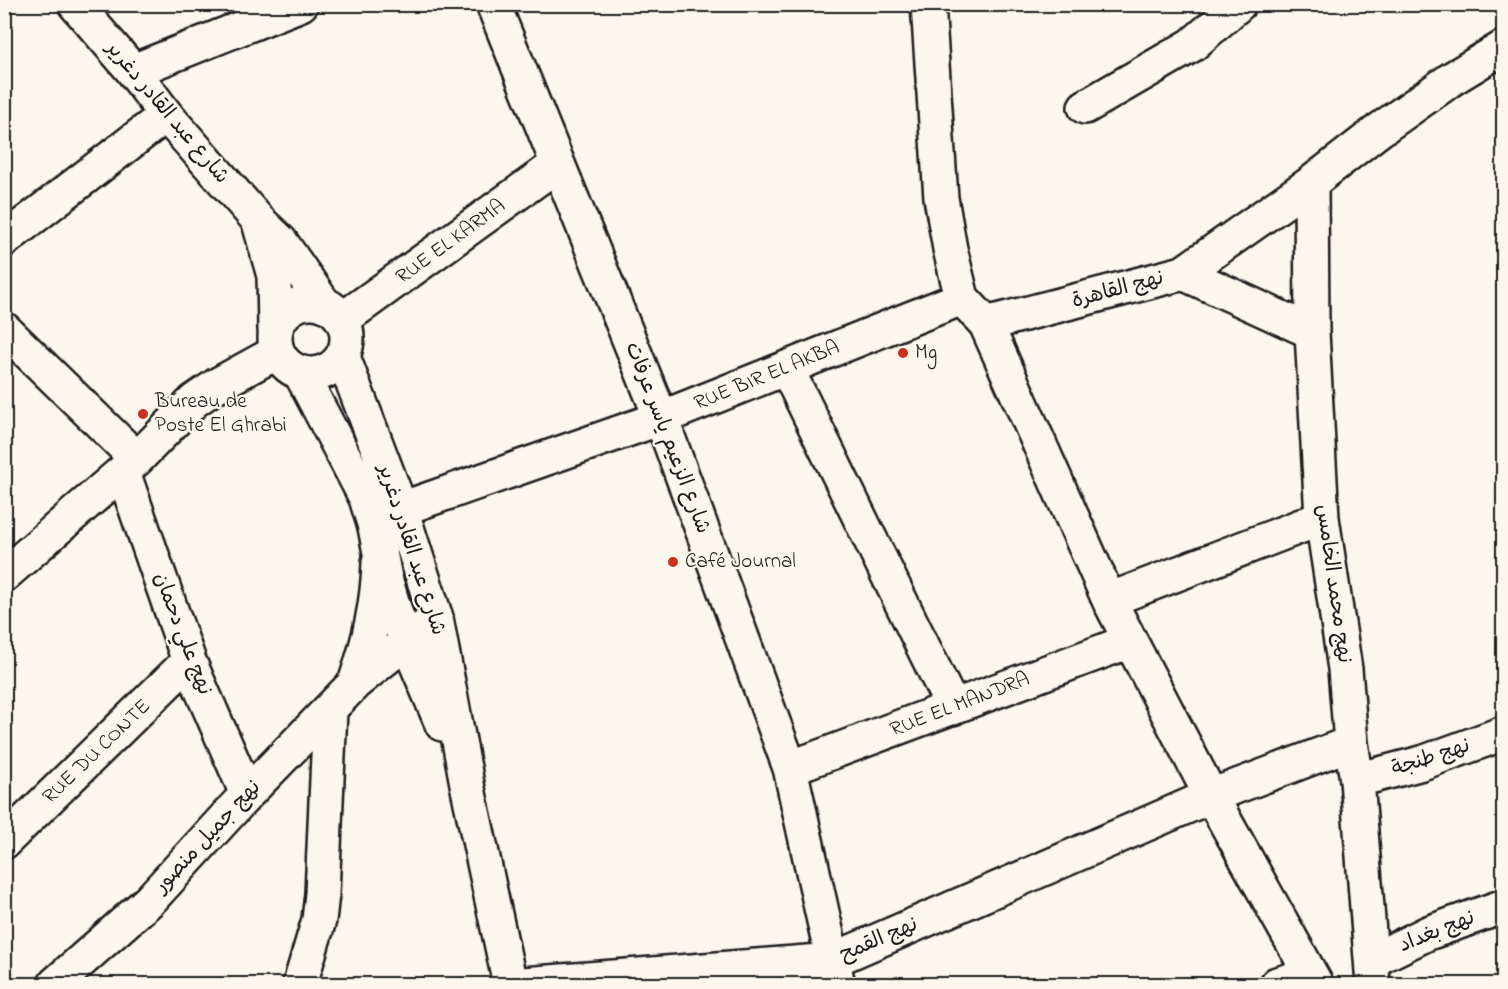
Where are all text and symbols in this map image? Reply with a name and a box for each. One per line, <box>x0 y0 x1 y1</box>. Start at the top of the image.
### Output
street label: شارع عبد القادر دغرير <box>97 34 236 191</box>
street label: RUE EL KARMA <box>390 192 512 292</box>
street label: نهج القاهرة <box>1069 263 1167 317</box>
street label: RUE BIR EL AKBA <box>690 333 844 419</box>
street label: شارع الزعيم ياسر عرفات <box>617 338 717 538</box>
place label: Mg <box>915 338 937 370</box>
marker: Mg <box>896 346 910 360</box>
place label: Bureau de Poste El Ghrabi <box>154 387 287 441</box>
marker: Bureau de Poste El Ghrabi <box>136 407 150 421</box>
street label: شارع عبد القادر دغرير <box>369 459 453 639</box>
street label: نهج محمد الخامس <box>1307 503 1359 665</box>
place label: Café Journal <box>685 547 796 577</box>
marker: Café Journal <box>666 555 680 569</box>
street label: نهج علي دحمان <box>143 568 219 700</box>
street label: RUE EL MANDRA <box>886 665 1034 745</box>
street label: RUE DU CONTE <box>36 692 158 812</box>
street label: نهج طنجة <box>1388 731 1474 785</box>
street label: نهج جميل منصور <box>146 774 269 902</box>
street label: نهج بغداد <box>1394 903 1480 961</box>
street label: نهج القمح <box>835 910 923 970</box>

